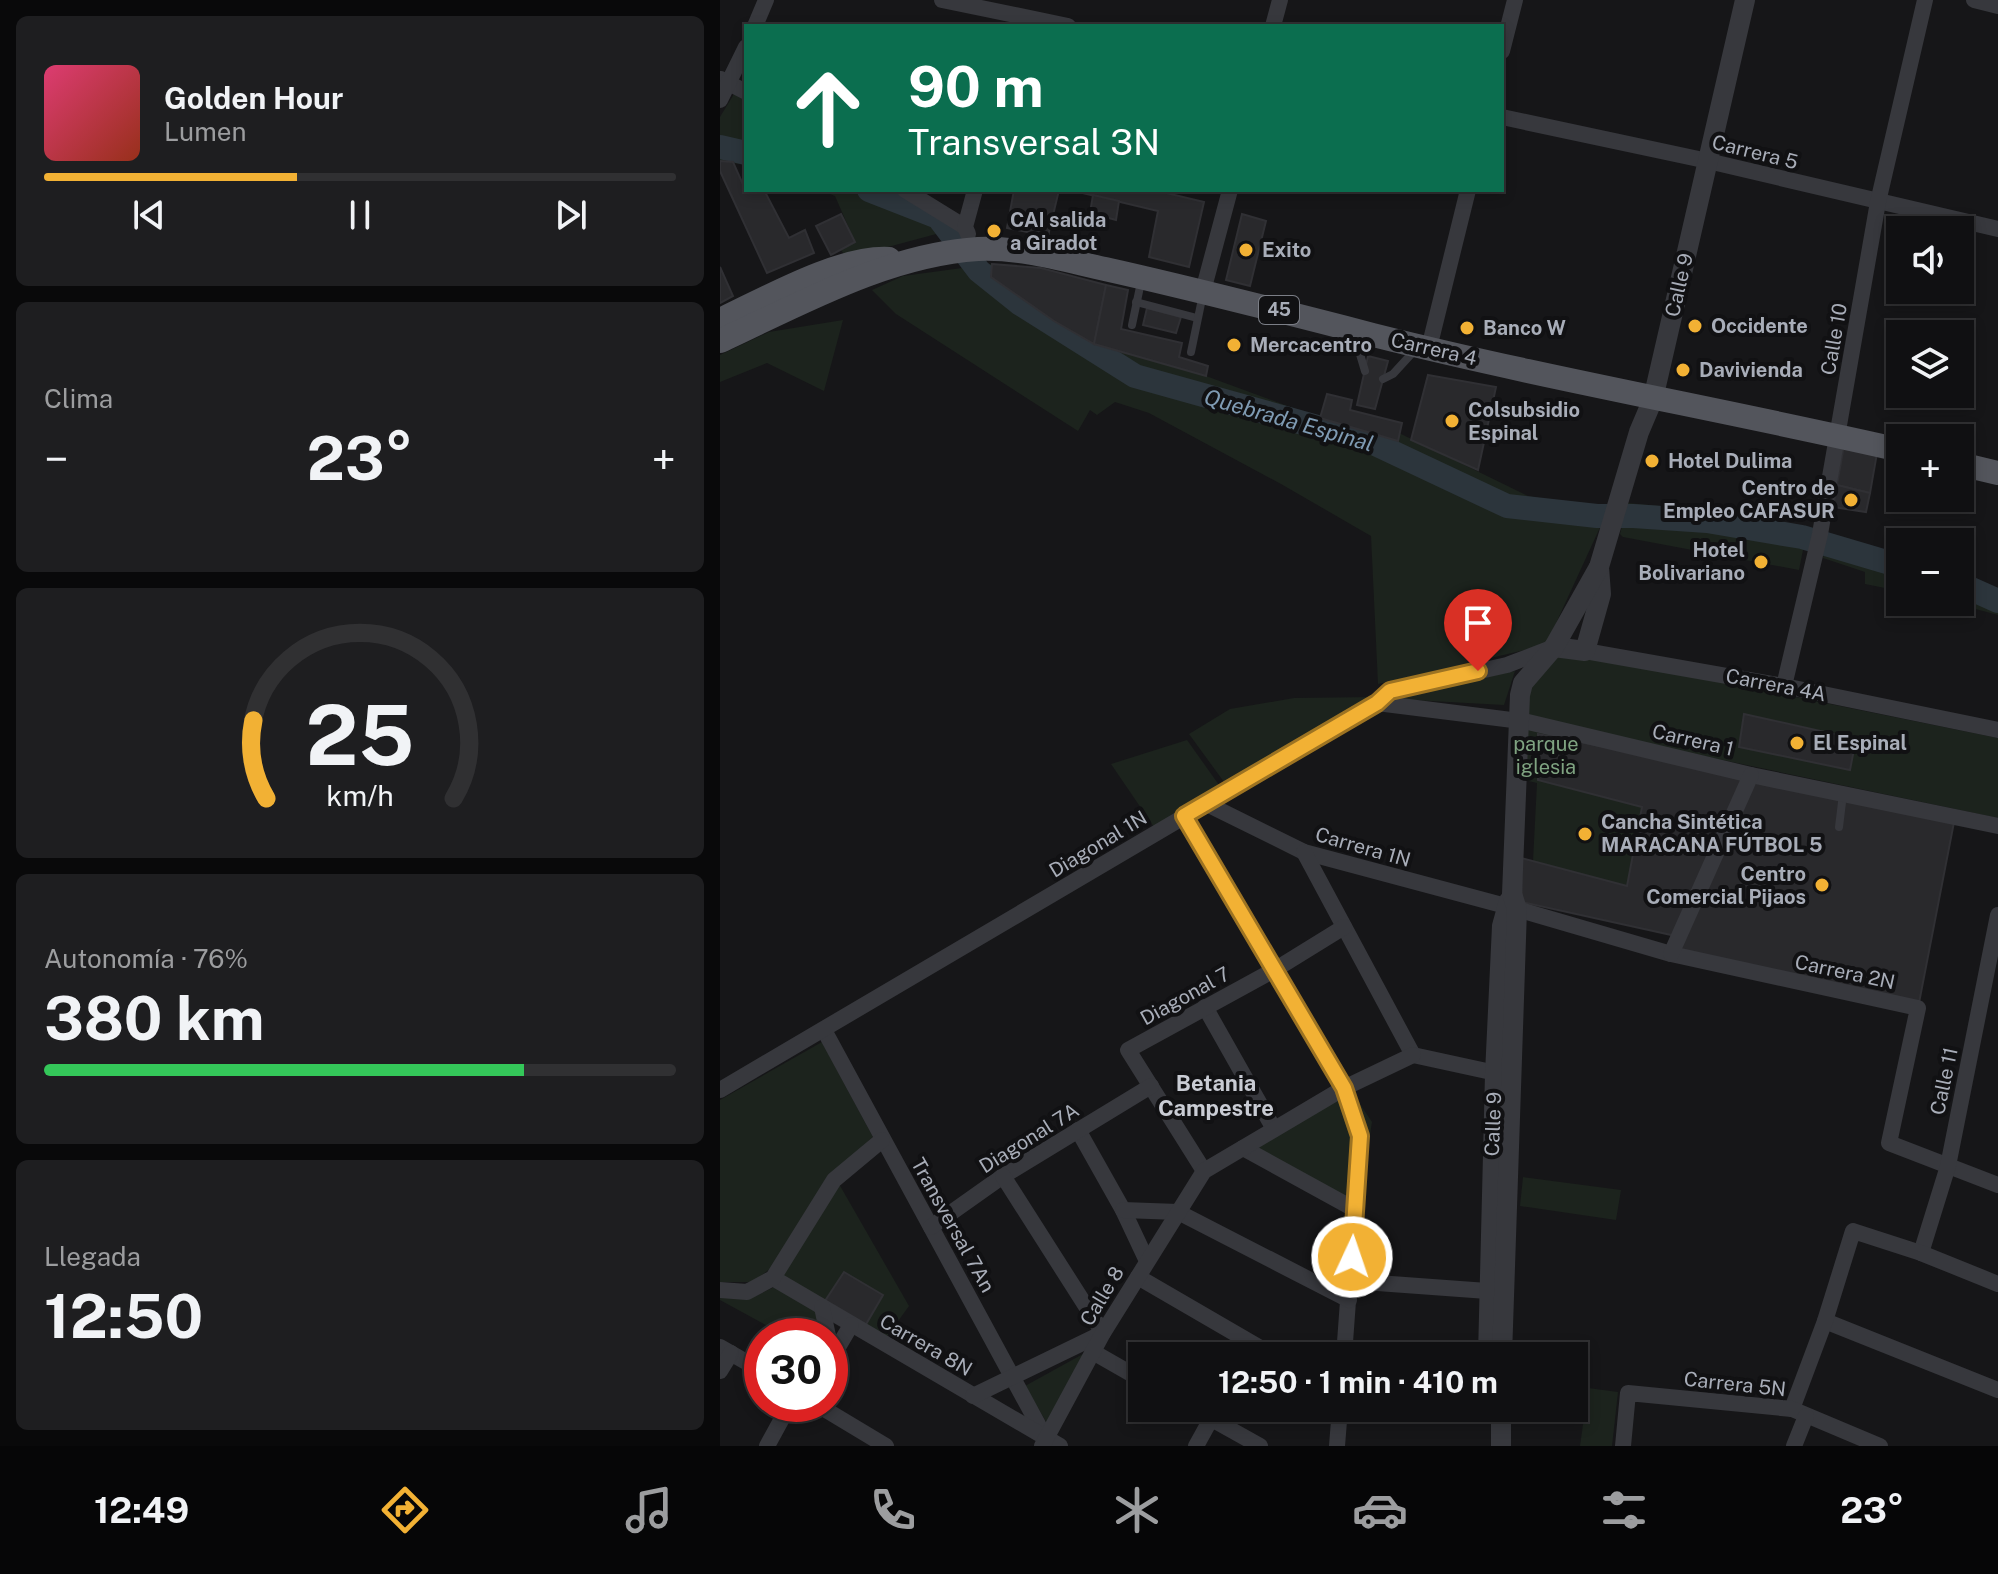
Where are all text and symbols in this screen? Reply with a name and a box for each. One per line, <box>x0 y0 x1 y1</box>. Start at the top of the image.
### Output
text: 90 m <box>908 54 1044 120</box>
icon: ahead <box>776 56 880 160</box>
text: Golden Hour <box>164 80 343 116</box>
text: Lumen <box>164 116 247 147</box>
text: Transversal 3N <box>908 121 1160 163</box>
street label: Carrera 5 <box>1710 130 1800 174</box>
icon: previous <box>127 193 171 237</box>
icon: pause <box>338 193 382 237</box>
icon: next <box>549 193 593 237</box>
place label: CAI salida a Giradot <box>1010 208 1106 255</box>
map controls <box>1886 216 1974 616</box>
button: sound <box>1886 216 1974 304</box>
marker: CAI salida a Giradot <box>985 222 1003 240</box>
place label: Exito <box>1262 238 1311 262</box>
marker: Exito <box>1237 241 1255 259</box>
street label: Calle 9 <box>1660 251 1698 319</box>
road number: 45 <box>1259 296 1299 324</box>
street label: Calle 10 <box>1816 301 1852 377</box>
place label: Occidente <box>1711 314 1808 338</box>
place label: Banco W <box>1483 316 1566 340</box>
marker: Occidente <box>1686 317 1704 335</box>
marker: Banco W <box>1458 319 1476 337</box>
button: layers <box>1886 320 1974 408</box>
street label: Carrera 4 <box>1389 327 1479 371</box>
place label: Mercacentro <box>1250 333 1372 357</box>
marker: Mercacentro <box>1225 336 1243 354</box>
place label: Davivienda <box>1699 358 1803 382</box>
marker: Davivienda <box>1674 361 1692 379</box>
text: Clima <box>44 383 113 414</box>
water label: Quebrada Espinal <box>1201 383 1377 457</box>
place label: Colsubsidio Espinal <box>1468 398 1580 445</box>
marker: Colsubsidio Espinal <box>1443 412 1461 430</box>
text: 23° <box>307 423 413 494</box>
button: + <box>1886 424 1974 512</box>
text: − <box>44 433 68 485</box>
text: + <box>652 433 676 485</box>
place label: Hotel Dulima <box>1668 449 1792 473</box>
marker: Hotel Dulima <box>1643 452 1661 470</box>
place label: Centro de Empleo CAFASUR <box>1663 476 1835 523</box>
marker: Centro de Empleo CAFASUR <box>1842 491 1860 509</box>
button: − <box>1886 528 1974 616</box>
place label: Hotel Bolivariano <box>1638 538 1745 585</box>
marker: Hotel Bolivariano <box>1752 553 1770 571</box>
pin <box>1444 589 1512 671</box>
icon: arrive <box>1456 601 1500 645</box>
street label: Carrera 4A <box>1724 664 1828 706</box>
text: 25 <box>306 686 414 784</box>
street label: Carrera 1 <box>1650 719 1736 761</box>
place label: El Espinal <box>1813 731 1907 755</box>
park label: parque iglesia <box>1513 732 1579 779</box>
marker: El Espinal <box>1788 734 1806 752</box>
text: km/h <box>326 779 394 812</box>
street label: Diagonal 1N <box>1045 805 1151 883</box>
place label: Cancha Sintética MARACANA FÚTBOL 5 <box>1601 810 1822 857</box>
street label: Carrera 1N <box>1313 822 1413 872</box>
marker: Cancha Sintética MARACANA FÚTBOL 5 <box>1576 825 1594 843</box>
place label: Centro Comercial Pijaos <box>1646 862 1806 909</box>
marker: Centro Comercial Pijaos <box>1813 876 1831 894</box>
text: Autonomía · 76% <box>44 943 248 974</box>
street label: Carrera 2N <box>1793 950 1897 994</box>
street label: Diagonal 7 <box>1136 962 1234 1030</box>
text: 380 km <box>44 983 265 1054</box>
street label: Calle 11 <box>1925 1045 1963 1117</box>
district label: Betania Campestre <box>1158 1070 1274 1121</box>
street label: Calle 9 <box>1480 1091 1506 1157</box>
street label: Diagonal 7A <box>975 1098 1083 1178</box>
street label: Transversal 7An <box>906 1154 1000 1296</box>
position arrow <box>1310 1215 1394 1299</box>
text: Llegada <box>44 1241 141 1272</box>
street label: Calle 8 <box>1075 1262 1129 1330</box>
text: 12:50 <box>44 1281 203 1352</box>
street label: Carrera 8N <box>875 1309 977 1381</box>
speed limit sign: 30 <box>744 1318 848 1422</box>
text: 12:50 · 1 min · 410 m <box>1218 1364 1498 1400</box>
street label: Carrera 5N <box>1683 1367 1787 1401</box>
icon: directions <box>377 1482 433 1538</box>
icon: music <box>621 1482 677 1538</box>
icon: phone <box>865 1482 921 1538</box>
icon: climate <box>1109 1482 1165 1538</box>
icon: car <box>1352 1482 1408 1538</box>
icon: filters <box>1596 1482 1652 1538</box>
text: 12:49 <box>94 1489 189 1531</box>
text: 23° <box>1840 1489 1904 1531</box>

